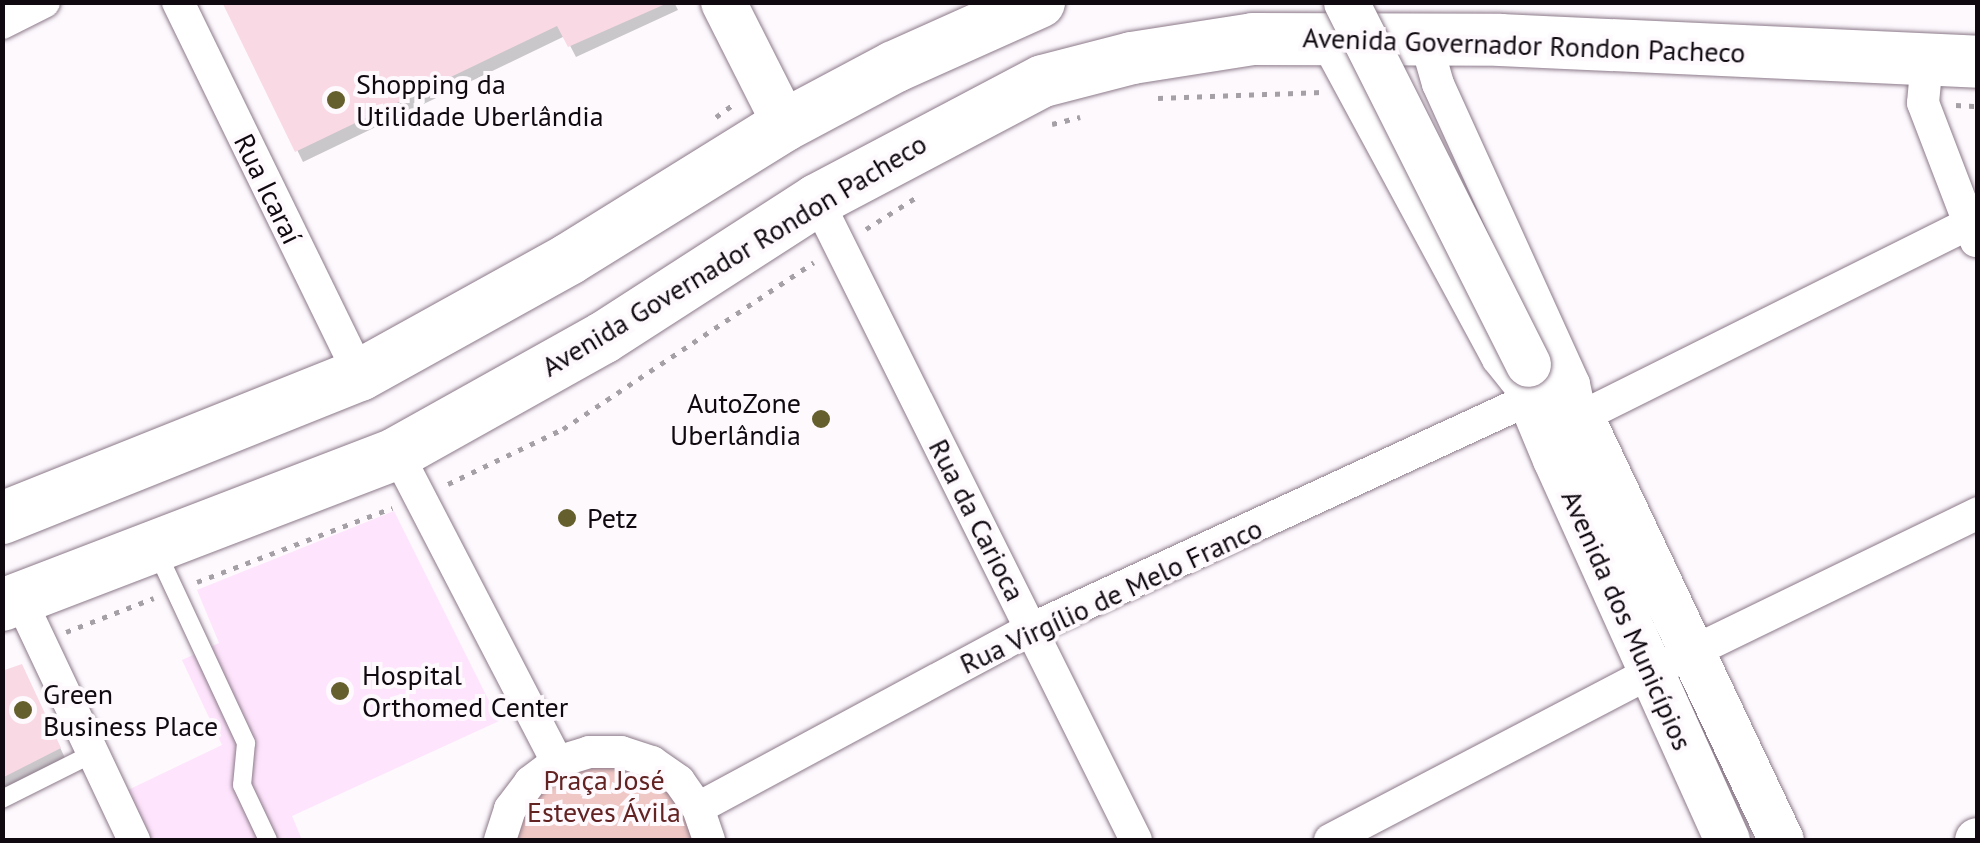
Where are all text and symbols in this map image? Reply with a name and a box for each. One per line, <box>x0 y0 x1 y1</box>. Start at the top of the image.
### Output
street label: Avenida Governador Rondon Pacheco <box>1302 20 1746 70</box>
place label: Shopping da Utilidade Uberlândia <box>356 67 604 133</box>
marker: Shopping da Utilidade Uberlândia <box>325 89 347 111</box>
street label: Avenida Governador Rondon Pacheco <box>535 127 933 383</box>
street label: Rua Icaraí <box>227 128 309 250</box>
place label: AutoZone Uberlândia <box>670 386 801 452</box>
marker: AutoZone Uberlândia <box>810 408 832 430</box>
street label: Rua da Carioca <box>922 433 1032 607</box>
street label: Avenida dos Municípios <box>1554 485 1700 755</box>
place label: Petz <box>587 501 638 535</box>
marker: Petz <box>556 507 578 529</box>
street label: Rua Virgílio de Melo Franco <box>954 511 1268 681</box>
place label: Hospital Orthomed Center <box>362 658 568 724</box>
place label: Green Business Place <box>43 677 218 743</box>
marker: Hospital Orthomed Center <box>327 678 353 704</box>
marker: Green Business Place <box>12 699 34 721</box>
park label: Praça José Esteves Ávila <box>527 763 681 829</box>

